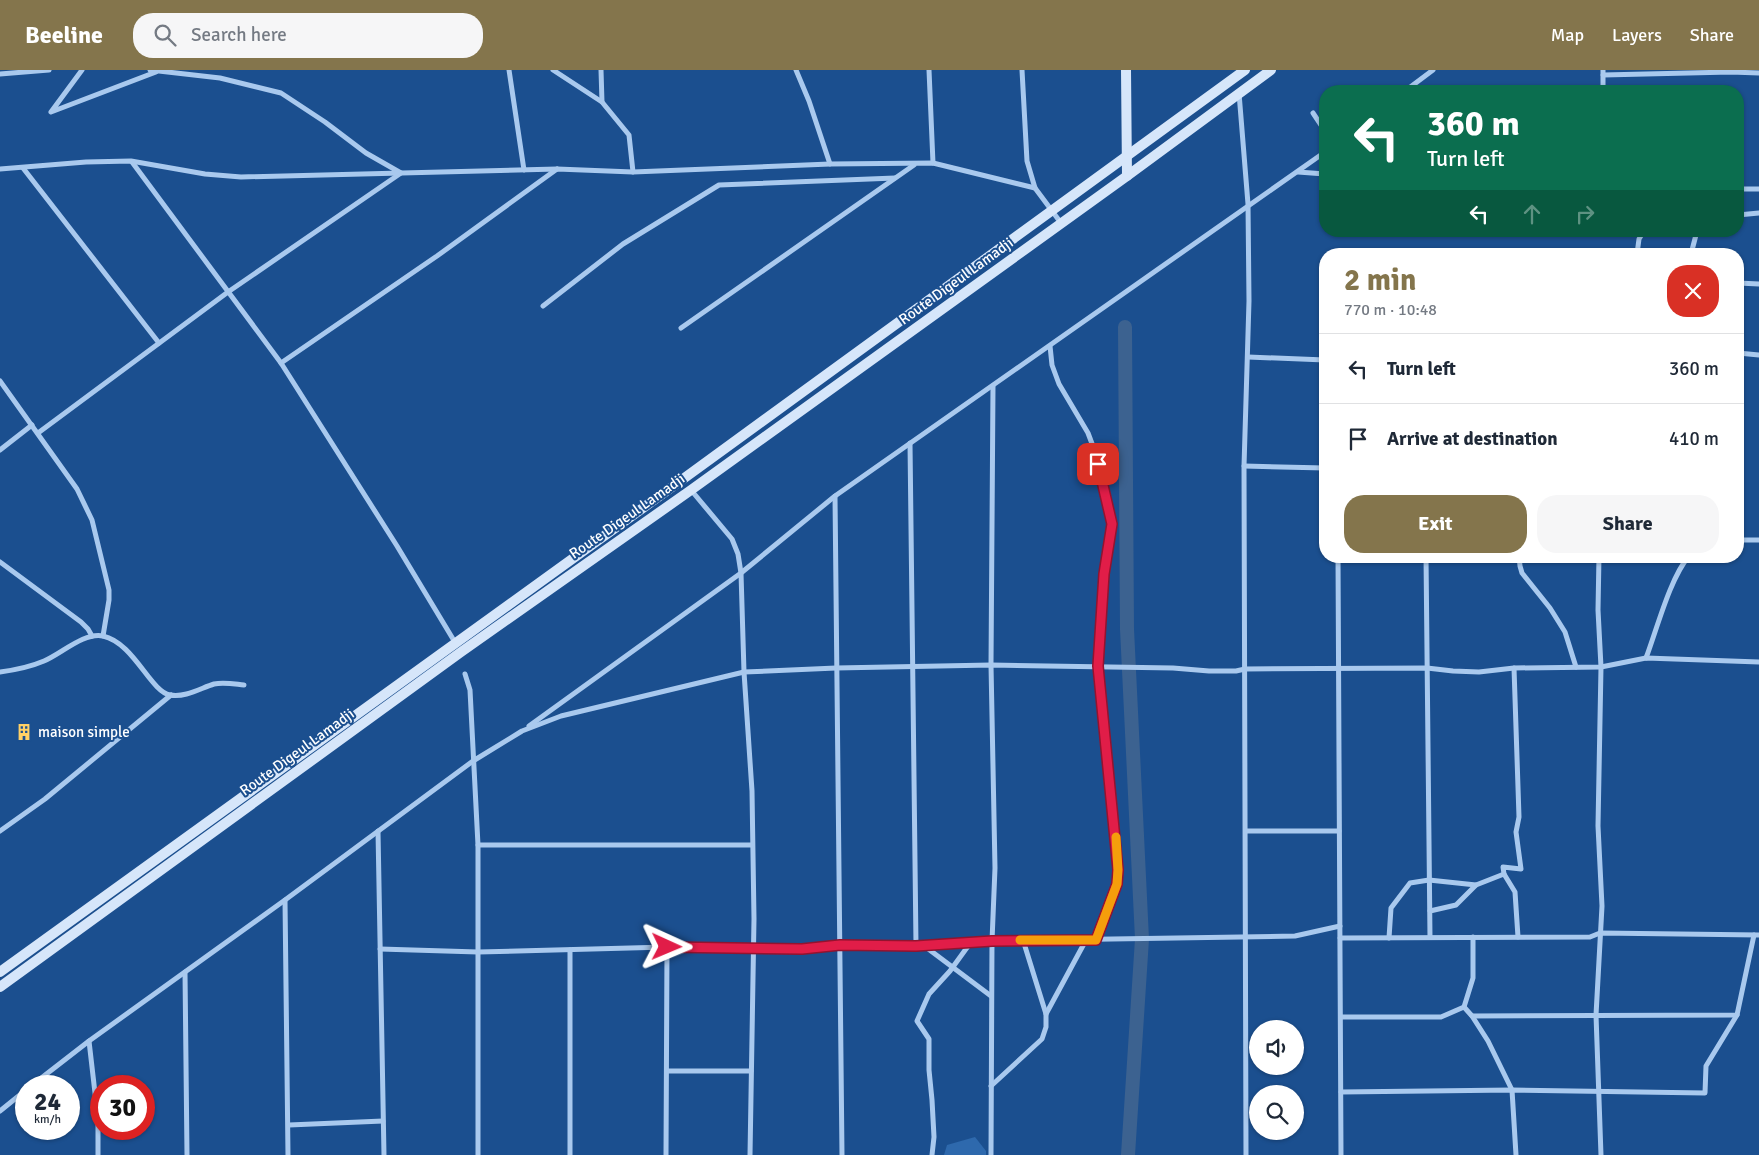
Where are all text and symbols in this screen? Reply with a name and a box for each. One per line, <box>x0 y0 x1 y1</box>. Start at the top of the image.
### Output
search box <box>133 13 483 58</box>
text: Beeline <box>25 20 103 50</box>
icon: search <box>151 21 179 49</box>
text: Search here <box>191 23 287 47</box>
text: Map <box>1551 24 1584 46</box>
text: Layers <box>1612 24 1662 46</box>
text: Share <box>1690 24 1734 46</box>
text: 360 m <box>1427 102 1520 145</box>
icon: left <box>1344 105 1409 170</box>
text: Turn left <box>1427 145 1505 172</box>
icon: left <box>1465 200 1493 228</box>
icon: ahead <box>1518 200 1546 228</box>
icon: right <box>1571 200 1599 228</box>
street label: Route Digeul Lamadji <box>895 234 1017 328</box>
text: 2 min <box>1344 262 1416 299</box>
button: close <box>1667 265 1719 317</box>
text: 770 m · 10:48 <box>1344 300 1437 320</box>
icon: left <box>1344 355 1372 383</box>
text: Turn left <box>1387 357 1456 381</box>
text: 360 m <box>1669 357 1719 381</box>
icon: arrive <box>1344 425 1372 453</box>
text: Arrive at destination <box>1387 427 1558 451</box>
text: 410 m <box>1669 427 1719 451</box>
pin <box>1077 443 1119 485</box>
icon: arrive <box>1084 450 1112 478</box>
street label: Route Digeul Lamadji <box>566 469 688 563</box>
button: Exit <box>1344 495 1527 553</box>
button: Share <box>1537 495 1719 553</box>
street label: Route Digeul Lamadji <box>236 705 358 799</box>
building icon: maison simple <box>14 722 34 742</box>
place label: maison simple <box>38 723 130 741</box>
position arrow <box>640 920 692 972</box>
map controls <box>1249 1020 1304 1140</box>
button: sound <box>1249 1020 1304 1075</box>
speed limit sign: 30 <box>90 1075 155 1140</box>
button: search <box>1249 1085 1304 1140</box>
text: 24 <box>34 1086 61 1117</box>
text: km/h <box>34 1112 61 1127</box>

